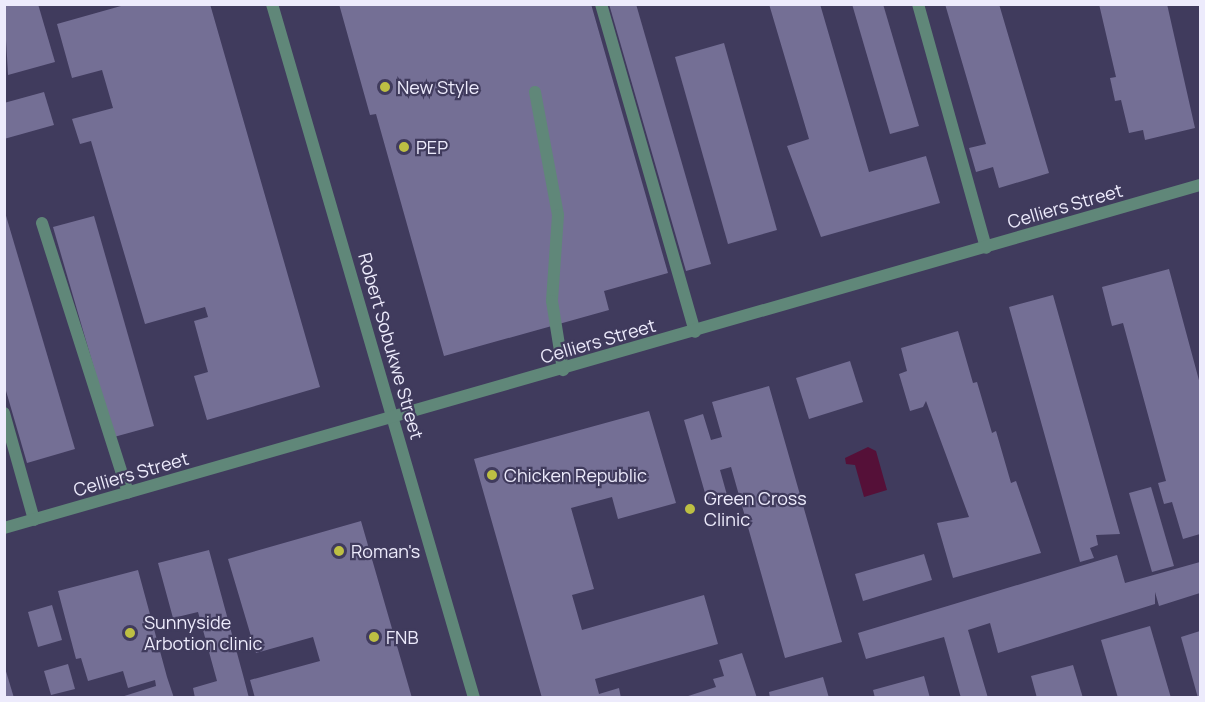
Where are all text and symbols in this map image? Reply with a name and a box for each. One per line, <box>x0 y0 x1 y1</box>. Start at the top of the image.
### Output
place label: New Style <box>397 76 479 98</box>
marker: New Style <box>378 80 392 94</box>
place label: PEP <box>416 136 448 158</box>
marker: PEP <box>397 140 411 154</box>
street label: Celliers Street <box>1005 179 1125 233</box>
street label: Robert Sobukwe Street <box>354 250 428 442</box>
street label: Celliers Street <box>538 314 658 368</box>
street label: Celliers Street <box>71 447 191 501</box>
place label: Chicken Republic <box>504 464 647 486</box>
marker: Chicken Republic <box>485 468 499 482</box>
place label: Green Cross Clinic <box>704 488 807 530</box>
marker: Green Cross Clinic <box>681 500 699 518</box>
place label: Roman's <box>351 540 420 562</box>
marker: Roman's <box>332 544 346 558</box>
place label: Sunnyside Arbotion clinic <box>144 612 263 654</box>
marker: Sunnyside Arbotion clinic <box>121 624 139 642</box>
place label: FNB <box>386 626 418 648</box>
marker: FNB <box>367 630 381 644</box>

